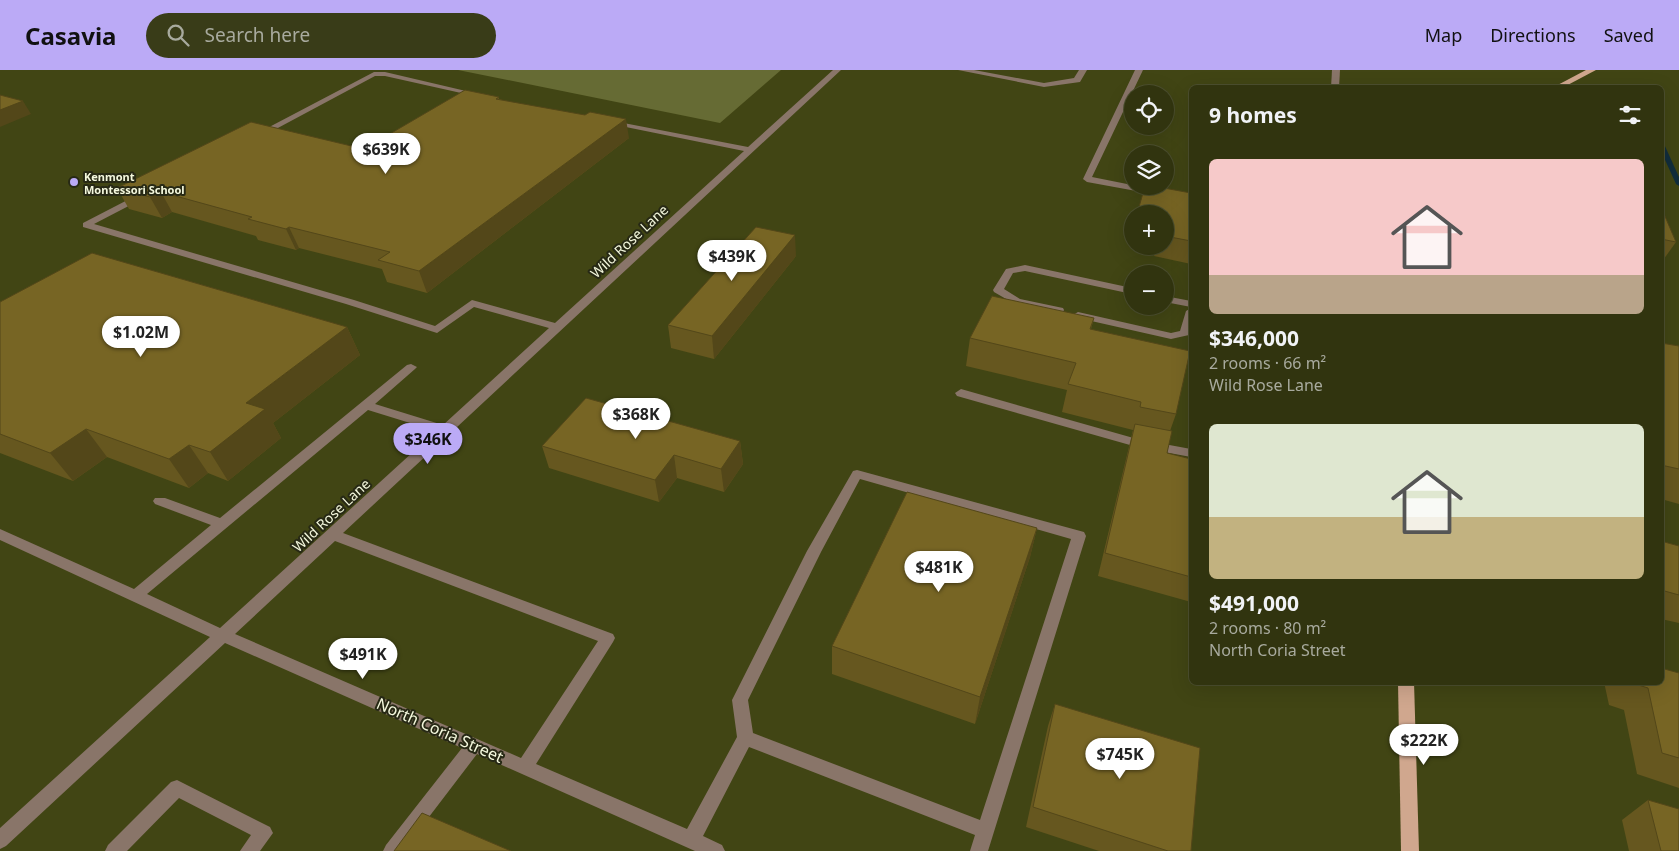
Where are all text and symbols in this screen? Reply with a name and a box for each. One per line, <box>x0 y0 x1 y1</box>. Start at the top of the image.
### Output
search box <box>146 13 496 58</box>
text: Casavia <box>25 19 116 52</box>
icon: search <box>164 21 192 49</box>
text: Search here <box>204 22 310 48</box>
text: Map <box>1425 23 1462 47</box>
text: Directions <box>1490 23 1576 47</box>
text: Saved <box>1604 23 1654 47</box>
map controls <box>1124 85 1174 315</box>
button: locate <box>1124 85 1174 135</box>
text: 9 homes <box>1209 101 1297 129</box>
icon: filters <box>1616 101 1644 129</box>
pin: $639K <box>351 132 421 175</box>
text: $639K <box>362 138 410 160</box>
button: layers <box>1124 145 1174 195</box>
place label: Kenmont Montessori School <box>84 169 185 197</box>
marker: Kenmont Montessori School <box>68 176 80 188</box>
icon: home <box>1382 192 1472 282</box>
street label: Wild Rose Lane <box>586 200 672 282</box>
button: + <box>1124 205 1174 255</box>
pin: $439K <box>697 240 767 282</box>
text: $439K <box>708 245 756 267</box>
button: − <box>1124 265 1174 315</box>
pin: $1.02M <box>100 316 182 358</box>
text: $1.02M <box>113 321 169 343</box>
text: $346,000 <box>1209 324 1299 352</box>
text: 2 rooms · 66 m² <box>1209 352 1326 374</box>
text: Wild Rose Lane <box>1209 374 1323 396</box>
pin: $368K <box>601 398 671 440</box>
text: $368K <box>612 403 660 425</box>
pin: $346K <box>393 422 463 465</box>
text: $346K <box>404 428 452 450</box>
icon: home <box>1382 457 1472 547</box>
street label: Wild Rose Lane <box>288 474 374 556</box>
pin: $481K <box>904 550 974 593</box>
text: $481K <box>915 556 963 578</box>
text: $491,000 <box>1209 589 1299 617</box>
text: 2 rooms · 80 m² <box>1209 617 1326 639</box>
pin: $491K <box>328 638 398 680</box>
text: North Coria Street <box>1209 639 1346 661</box>
text: $491K <box>339 643 387 665</box>
street label: North Coria Street <box>373 692 507 768</box>
pin: $222K <box>1389 724 1459 766</box>
text: $222K <box>1400 729 1448 751</box>
pin: $745K <box>1085 738 1155 780</box>
text: $745K <box>1096 743 1144 765</box>

